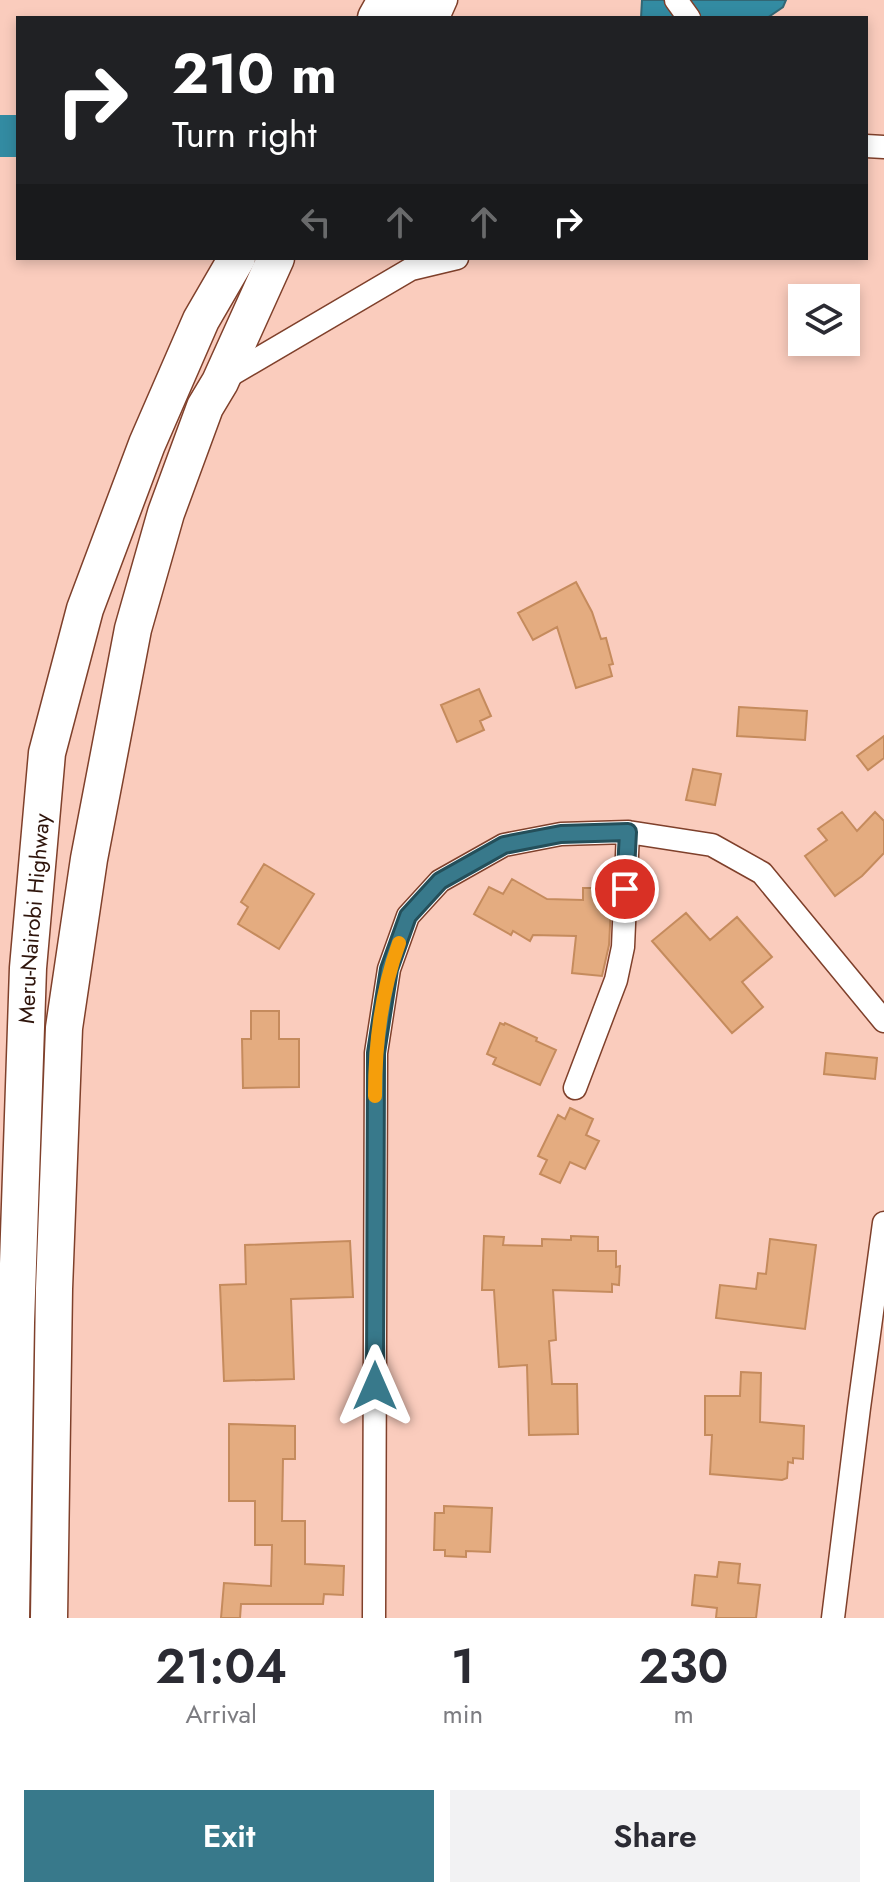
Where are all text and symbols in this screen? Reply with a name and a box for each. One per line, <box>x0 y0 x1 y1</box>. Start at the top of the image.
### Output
text: 210 m <box>172 33 337 114</box>
icon: right <box>40 48 144 152</box>
text: Turn right <box>172 108 317 160</box>
icon: left <box>294 200 338 244</box>
icon: ahead <box>378 200 422 244</box>
icon: ahead <box>462 200 506 244</box>
icon: right <box>546 200 590 244</box>
map controls <box>788 284 860 356</box>
button: layers <box>788 284 860 356</box>
street label: Meru-Nairobi Highway <box>10 812 58 1024</box>
pin <box>591 855 659 923</box>
icon: arrive <box>603 867 647 911</box>
position arrow <box>333 1344 417 1428</box>
text: 21:04 <box>156 1632 287 1701</box>
text: 1 <box>451 1632 475 1701</box>
text: 230 <box>639 1632 728 1701</box>
text: Arrival <box>185 1695 257 1733</box>
text: min <box>443 1695 483 1733</box>
text: m <box>673 1695 694 1733</box>
button: Exit <box>24 1790 434 1882</box>
button: Share <box>450 1790 860 1882</box>

